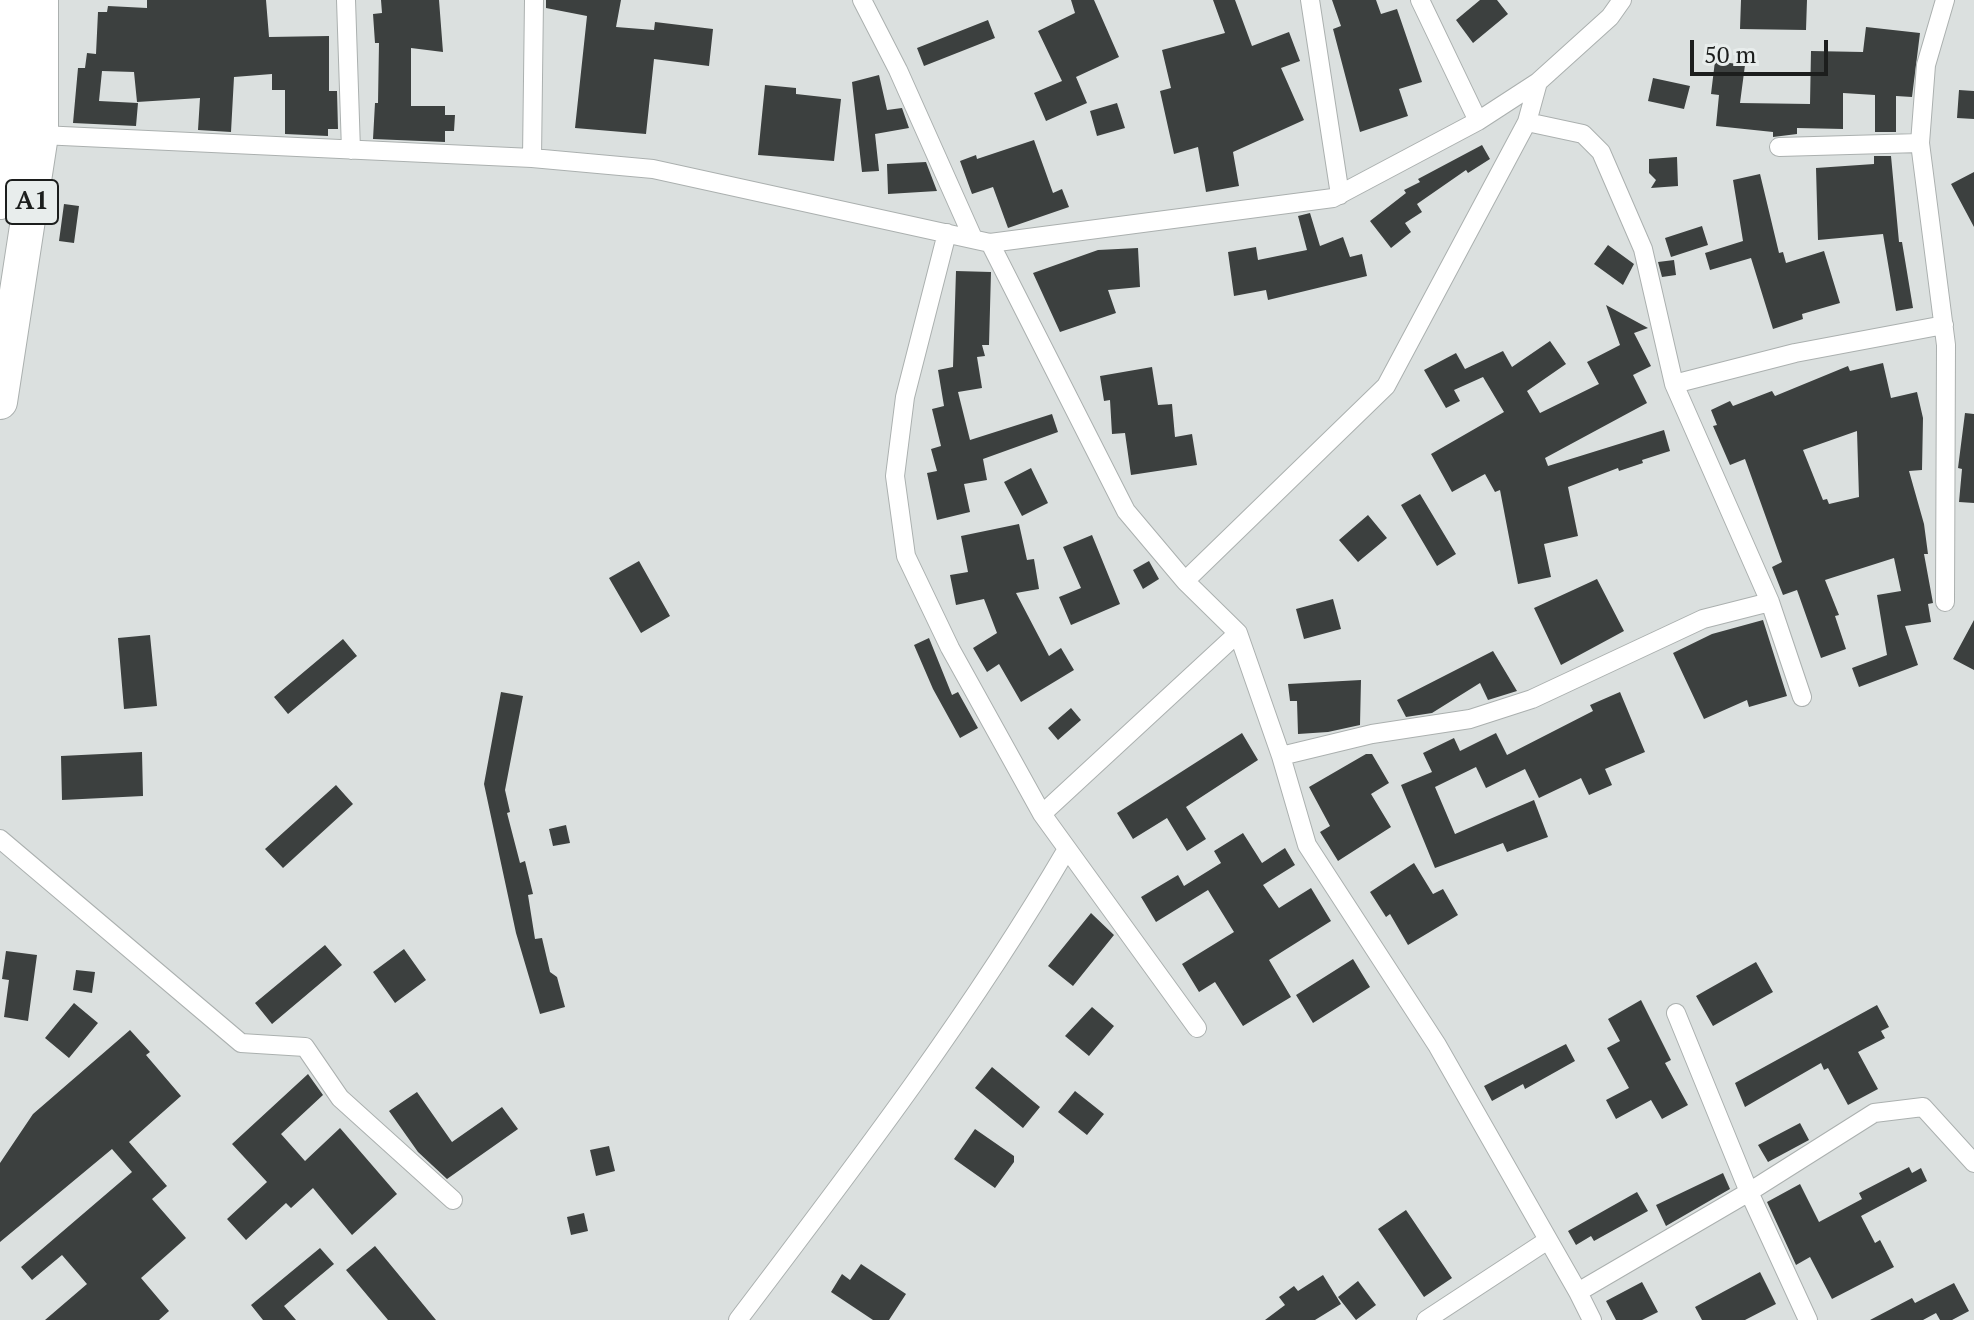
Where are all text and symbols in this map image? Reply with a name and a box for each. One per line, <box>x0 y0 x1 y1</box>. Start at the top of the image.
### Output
scale bar <box>1694 24 1832 74</box>
text: 50 m <box>1704 38 1756 70</box>
road number: A1 <box>6 180 58 224</box>

